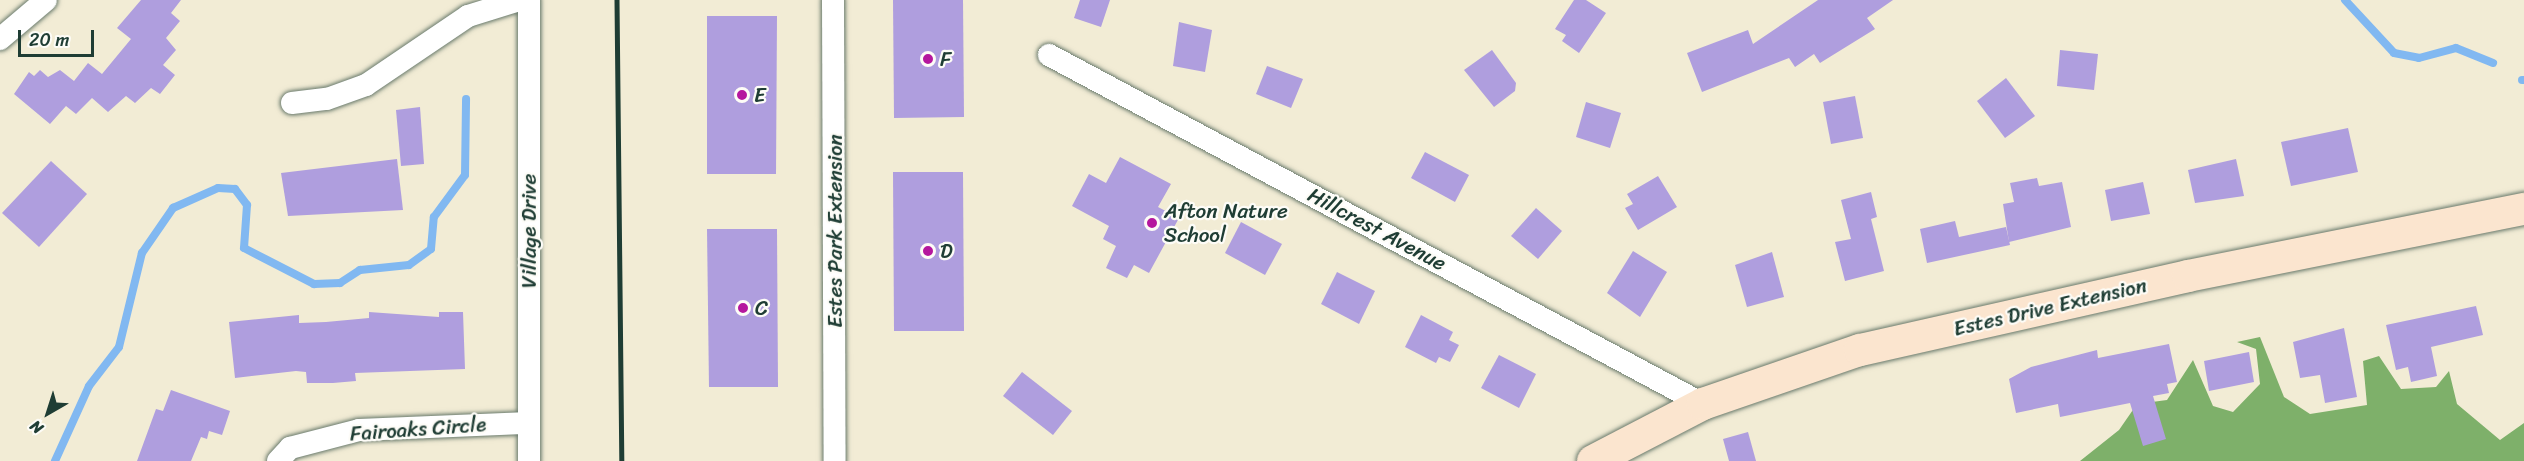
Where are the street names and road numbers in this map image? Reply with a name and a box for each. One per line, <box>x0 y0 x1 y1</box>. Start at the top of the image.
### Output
street label: Estes Park Extension <box>822 134 848 328</box>
street label: Village Drive <box>516 174 542 288</box>
street label: Hillcrest Avenue <box>1303 182 1451 276</box>
street label: Estes Drive Extension <box>1950 272 2150 342</box>
street label: Fairoaks Circle <box>349 412 487 446</box>

